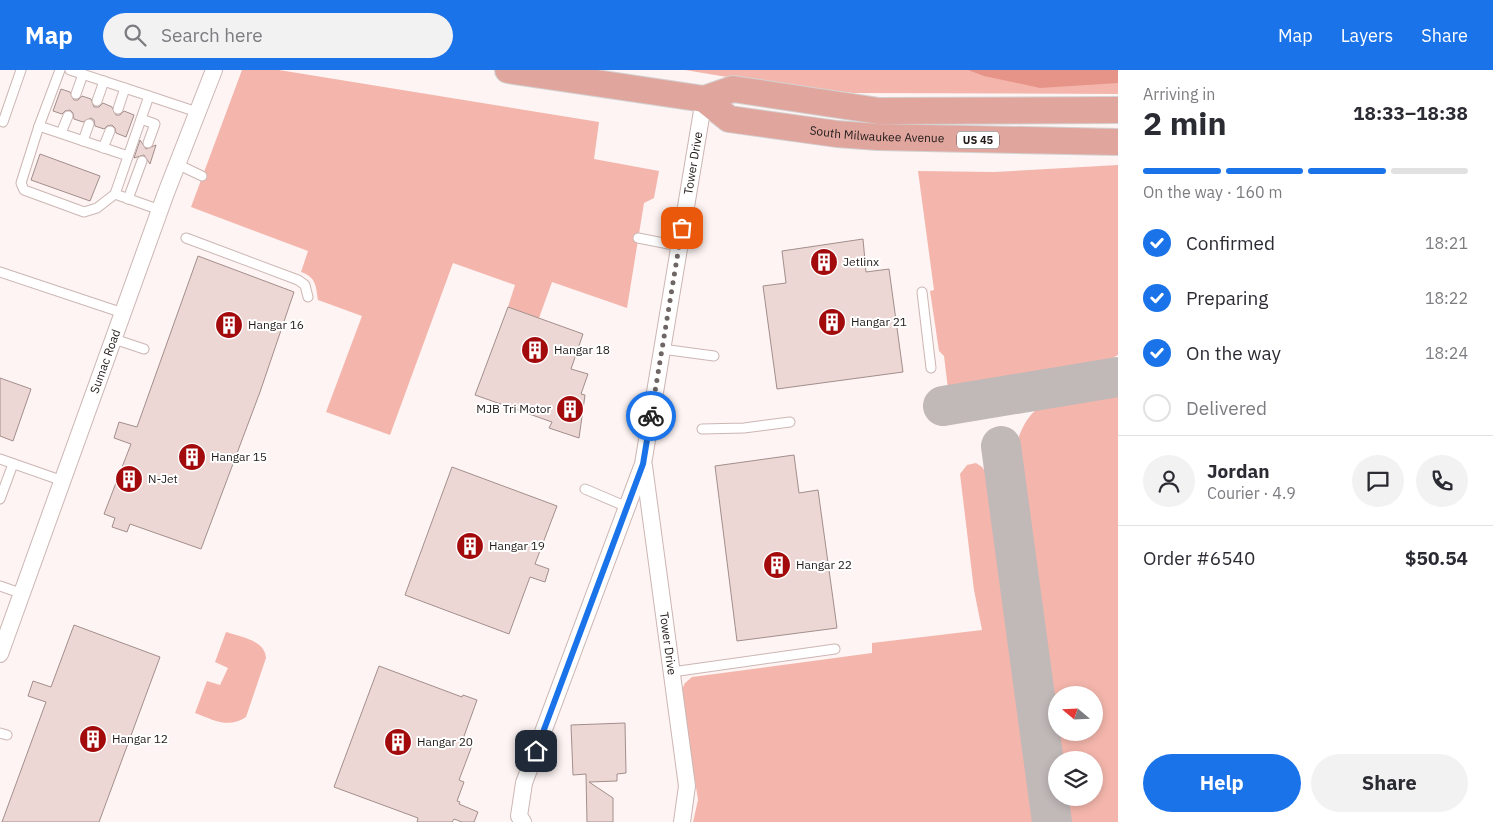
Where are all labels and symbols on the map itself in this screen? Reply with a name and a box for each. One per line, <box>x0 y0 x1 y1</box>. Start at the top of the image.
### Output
street label: South Milwaukee Avenue <box>809 122 945 145</box>
street label: Tower Drive <box>680 130 705 196</box>
road number: US 45 <box>957 132 999 148</box>
pin <box>661 207 703 249</box>
building icon: Jetlinx <box>809 247 839 277</box>
place label: Jetlinx <box>843 254 879 269</box>
building icon: Hangar 21 <box>817 307 847 337</box>
building icon: Hangar 16 <box>214 310 244 340</box>
place label: Hangar 21 <box>851 314 907 329</box>
place label: Hangar 16 <box>248 317 304 332</box>
street label: Sumac Road <box>86 327 123 395</box>
building icon: Hangar 18 <box>520 335 550 365</box>
place label: Hangar 18 <box>554 342 610 357</box>
courier <box>626 391 676 441</box>
building icon: MJB Tri Motor <box>555 394 585 424</box>
place label: MJB Tri Motor <box>476 401 552 416</box>
building icon: Hangar 15 <box>177 442 207 472</box>
place label: Hangar 15 <box>211 449 267 464</box>
building icon: N-Jet <box>114 464 144 494</box>
place label: N-Jet <box>148 471 178 486</box>
building icon: Hangar 19 <box>455 531 485 561</box>
place label: Hangar 19 <box>489 538 545 553</box>
building icon: Hangar 22 <box>762 550 792 580</box>
place label: Hangar 22 <box>796 557 852 572</box>
street label: Tower Drive <box>657 611 680 676</box>
north arrow <box>1048 686 1102 741</box>
building icon: Hangar 12 <box>78 724 108 754</box>
building icon: Hangar 20 <box>383 727 413 757</box>
pin <box>515 730 557 772</box>
place label: Hangar 12 <box>112 731 168 746</box>
place label: Hangar 20 <box>417 734 473 749</box>

